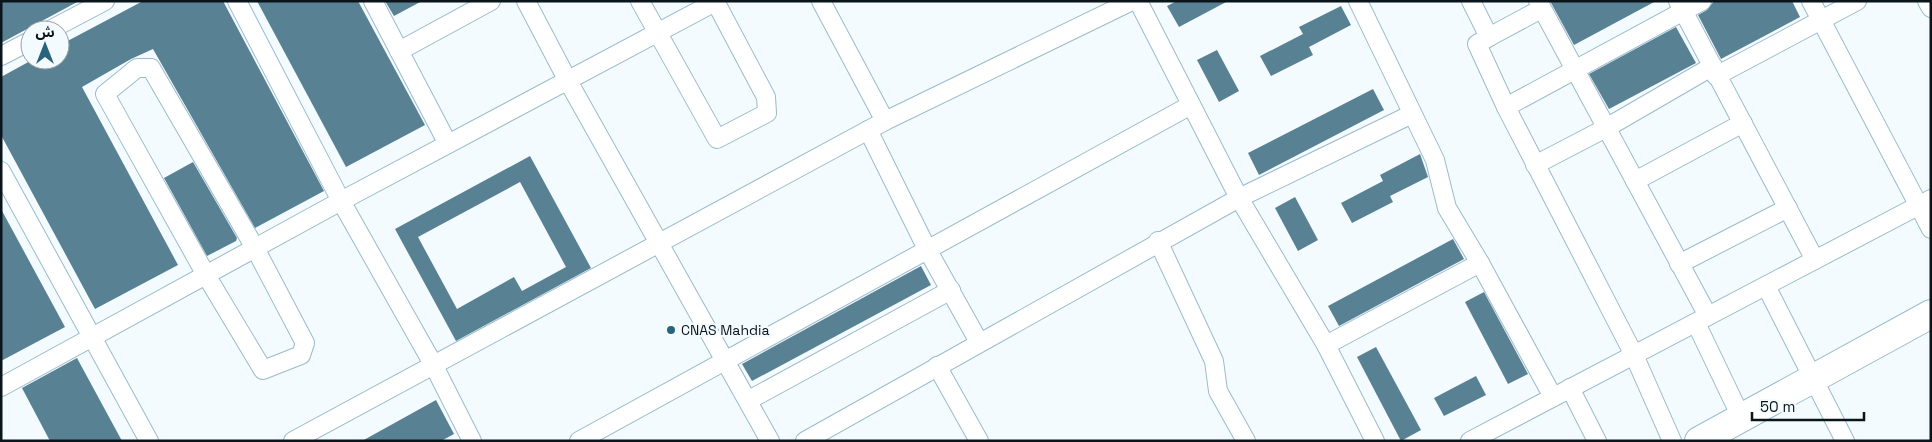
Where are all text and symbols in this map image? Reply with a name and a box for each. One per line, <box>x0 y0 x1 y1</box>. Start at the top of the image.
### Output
north arrow <box>20 20 70 70</box>
text: ش <box>35 23 55 41</box>
place label: CNAS Mahdia <box>681 321 769 339</box>
marker: CNAS Mahdia <box>665 324 677 336</box>
scale bar <box>1752 390 1864 422</box>
text: 50 m <box>1760 397 1795 416</box>

